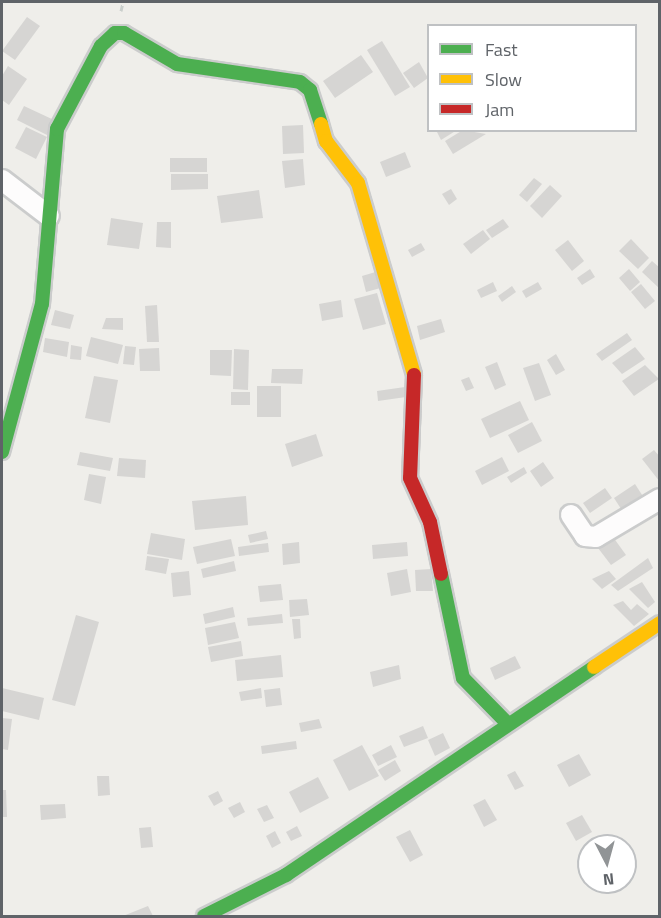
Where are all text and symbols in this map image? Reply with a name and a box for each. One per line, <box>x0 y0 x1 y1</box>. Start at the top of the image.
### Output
legend <box>427 24 637 132</box>
text: Fast <box>485 36 518 63</box>
text: Slow <box>485 66 522 93</box>
text: Jam <box>485 96 514 123</box>
north arrow <box>577 834 637 894</box>
text: N <box>602 867 615 892</box>

